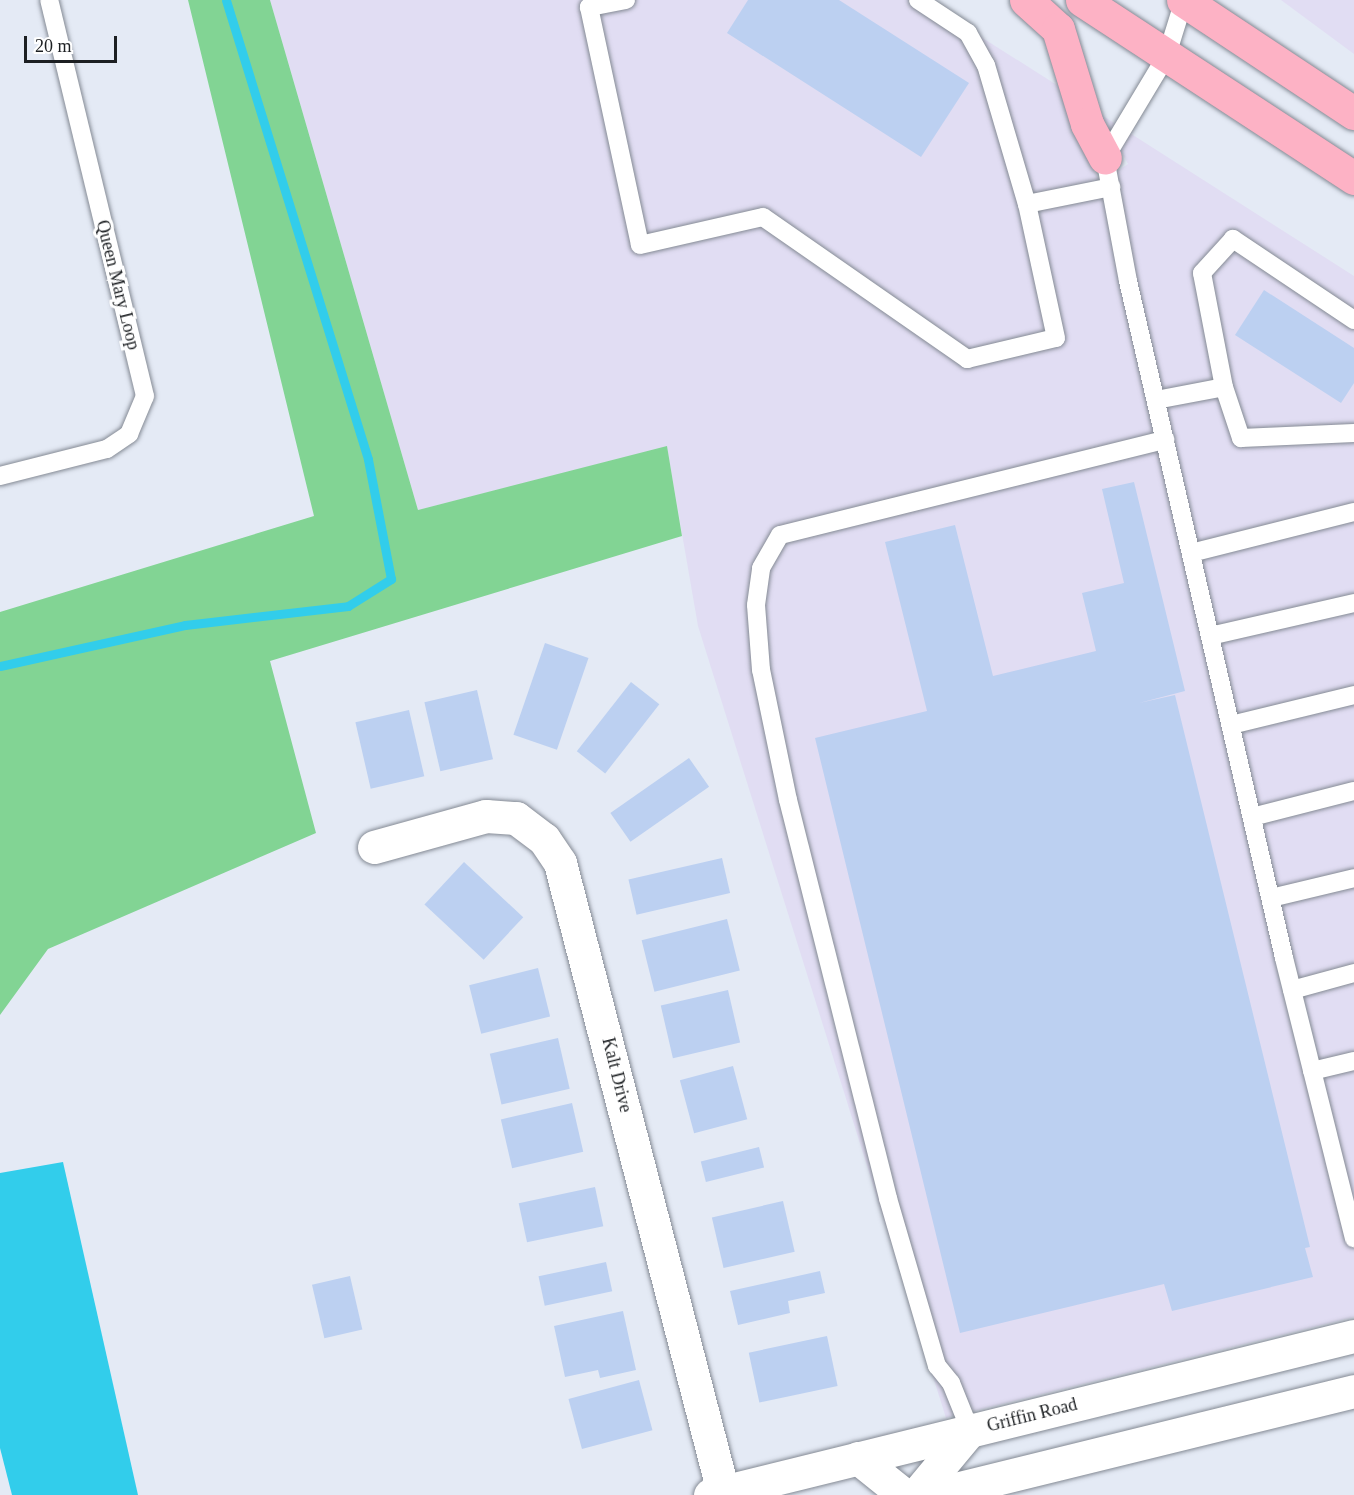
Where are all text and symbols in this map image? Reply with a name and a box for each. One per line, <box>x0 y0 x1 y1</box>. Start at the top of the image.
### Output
scale bar <box>27 24 120 62</box>
text: 20 m <box>35 36 72 56</box>
street label: Queen Mary Loop <box>91 218 145 352</box>
street label: Kalt Drive <box>597 1035 637 1115</box>
street label: Griffin Road <box>985 1393 1079 1437</box>

